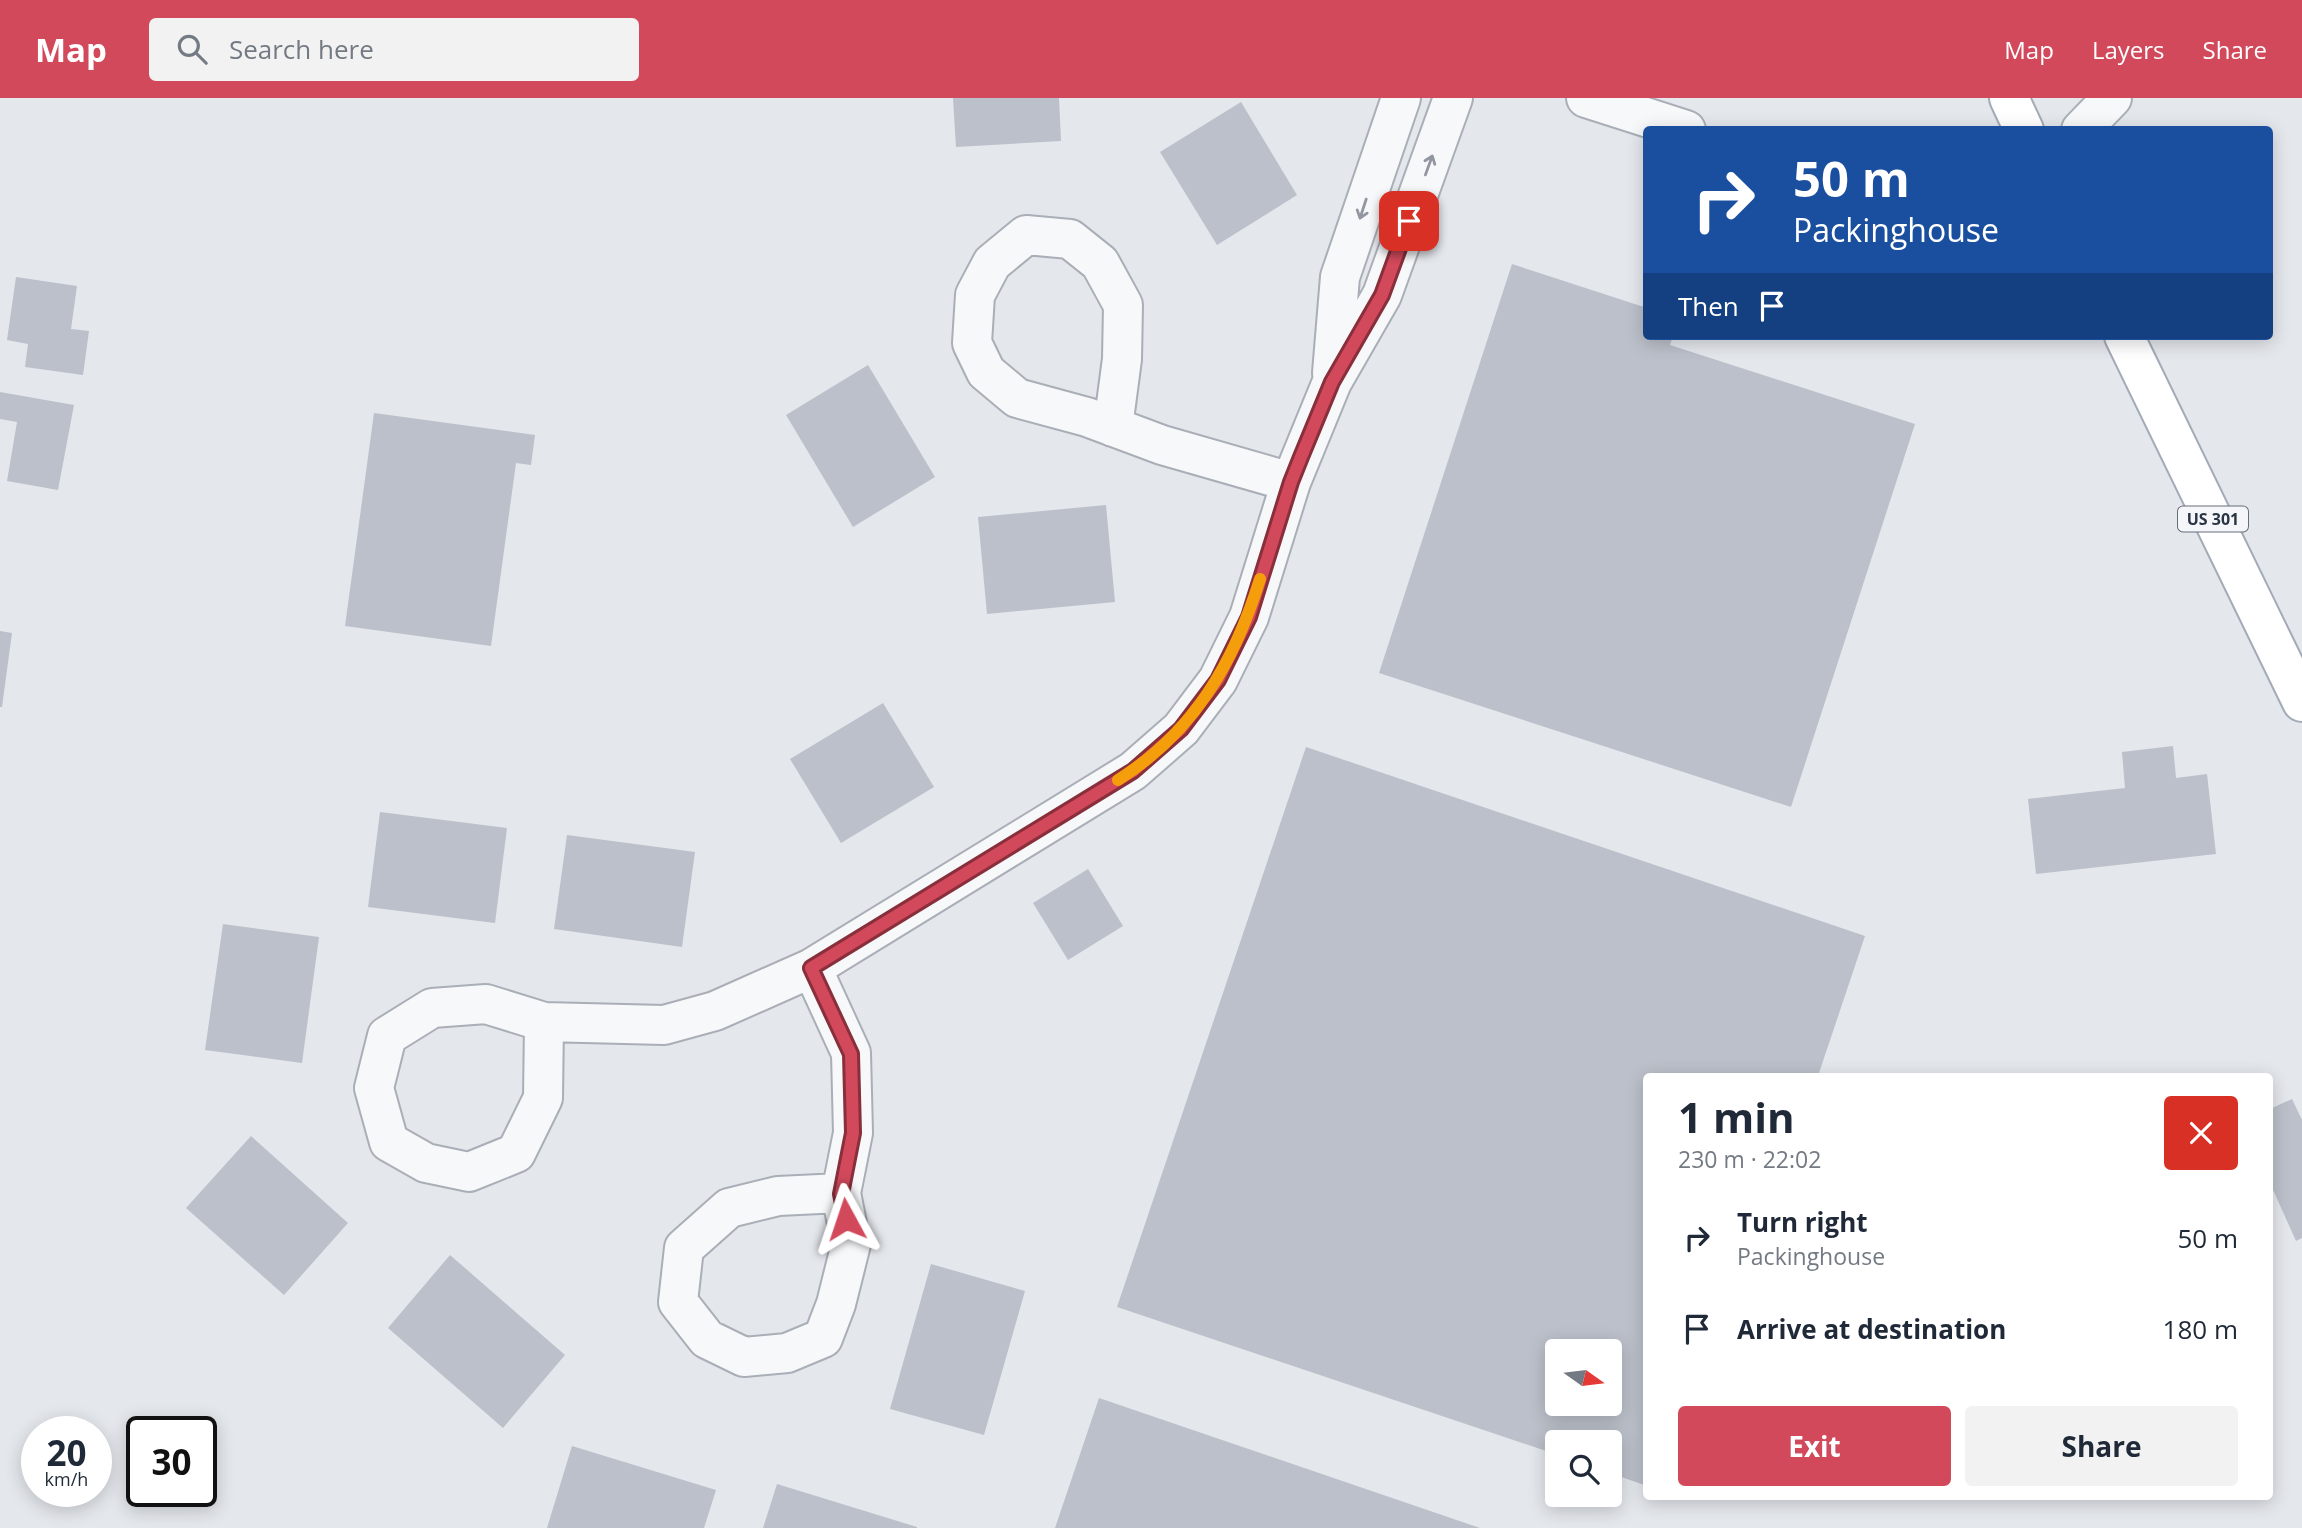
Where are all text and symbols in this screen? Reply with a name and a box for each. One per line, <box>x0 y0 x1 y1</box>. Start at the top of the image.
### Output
search box <box>149 18 639 81</box>
text: Map <box>35 27 107 72</box>
icon: search <box>173 30 211 68</box>
text: Search here <box>229 31 374 67</box>
text: Map <box>2004 33 2054 66</box>
text: Layers <box>2092 33 2165 66</box>
text: Share <box>2203 33 2267 66</box>
text: 50 m <box>1793 145 1910 211</box>
one-way arrow <box>1424 154 1437 176</box>
icon: right <box>1678 154 1769 245</box>
pin <box>1379 191 1439 251</box>
one-way arrow <box>1355 197 1368 219</box>
icon: arrive <box>1390 202 1428 240</box>
text: Packinghouse <box>1793 208 1999 251</box>
icon: arrive <box>1753 287 1791 325</box>
text: Then <box>1678 288 1739 324</box>
road number: US 301 <box>2178 506 2248 532</box>
text: 1 min <box>1678 1088 1795 1145</box>
button: close <box>2164 1096 2238 1170</box>
text: 230 m · 22:02 <box>1678 1143 1821 1175</box>
position arrow <box>809 1182 883 1256</box>
text: Turn right <box>1737 1204 1868 1240</box>
icon: right <box>1678 1219 1716 1257</box>
text: 50 m <box>2177 1220 2238 1256</box>
text: Packinghouse <box>1737 1240 1885 1272</box>
icon: arrive <box>1678 1310 1716 1348</box>
text: Arrive at destination <box>1737 1311 2006 1347</box>
text: 180 m <box>2163 1311 2238 1347</box>
north arrow <box>1545 1339 1622 1416</box>
map controls <box>1545 1339 1622 1507</box>
button: Exit <box>1678 1406 1951 1486</box>
button: Share <box>1965 1406 2238 1486</box>
speed limit sign: 30 <box>126 1416 217 1507</box>
text: 20 <box>46 1429 87 1476</box>
button: search <box>1545 1430 1622 1507</box>
text: km/h <box>45 1467 88 1491</box>

